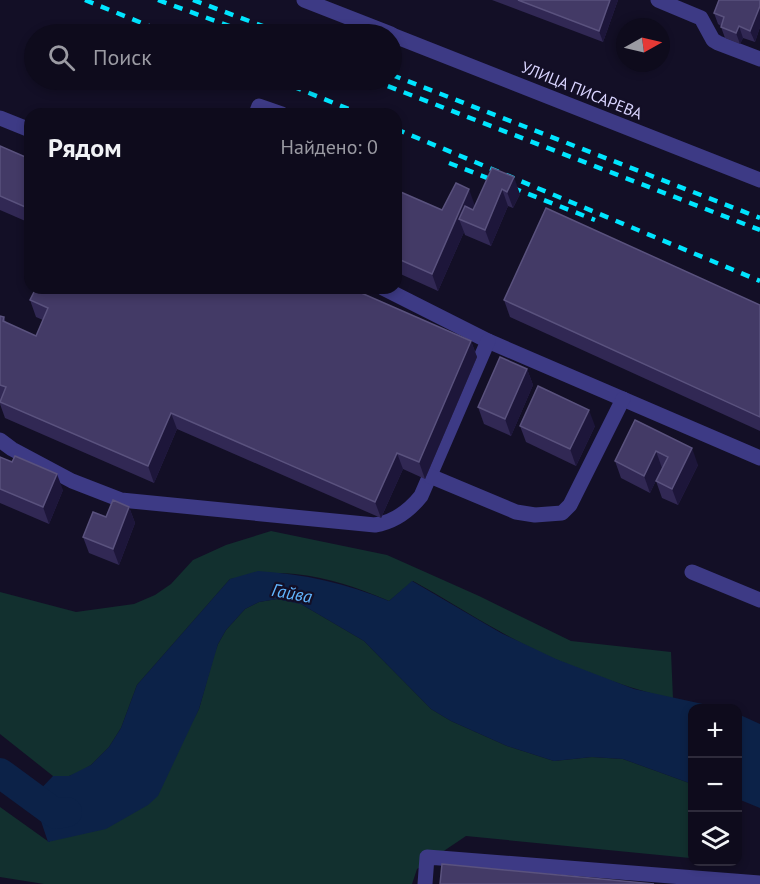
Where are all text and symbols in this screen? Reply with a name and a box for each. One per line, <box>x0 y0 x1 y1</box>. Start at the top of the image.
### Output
north arrow <box>616 18 670 72</box>
search box <box>24 24 402 90</box>
icon: search <box>45 41 78 74</box>
text: Поиск <box>93 43 152 71</box>
street label: УЛИЦА ПИСАРЕВА <box>518 57 646 124</box>
text: Рядом <box>48 131 122 164</box>
text: Найдено: 0 <box>281 134 378 160</box>
water label: Гайва <box>270 578 314 608</box>
map controls <box>688 704 742 866</box>
button: + <box>688 704 742 758</box>
button: − <box>688 758 742 812</box>
button: layers <box>688 812 742 866</box>

